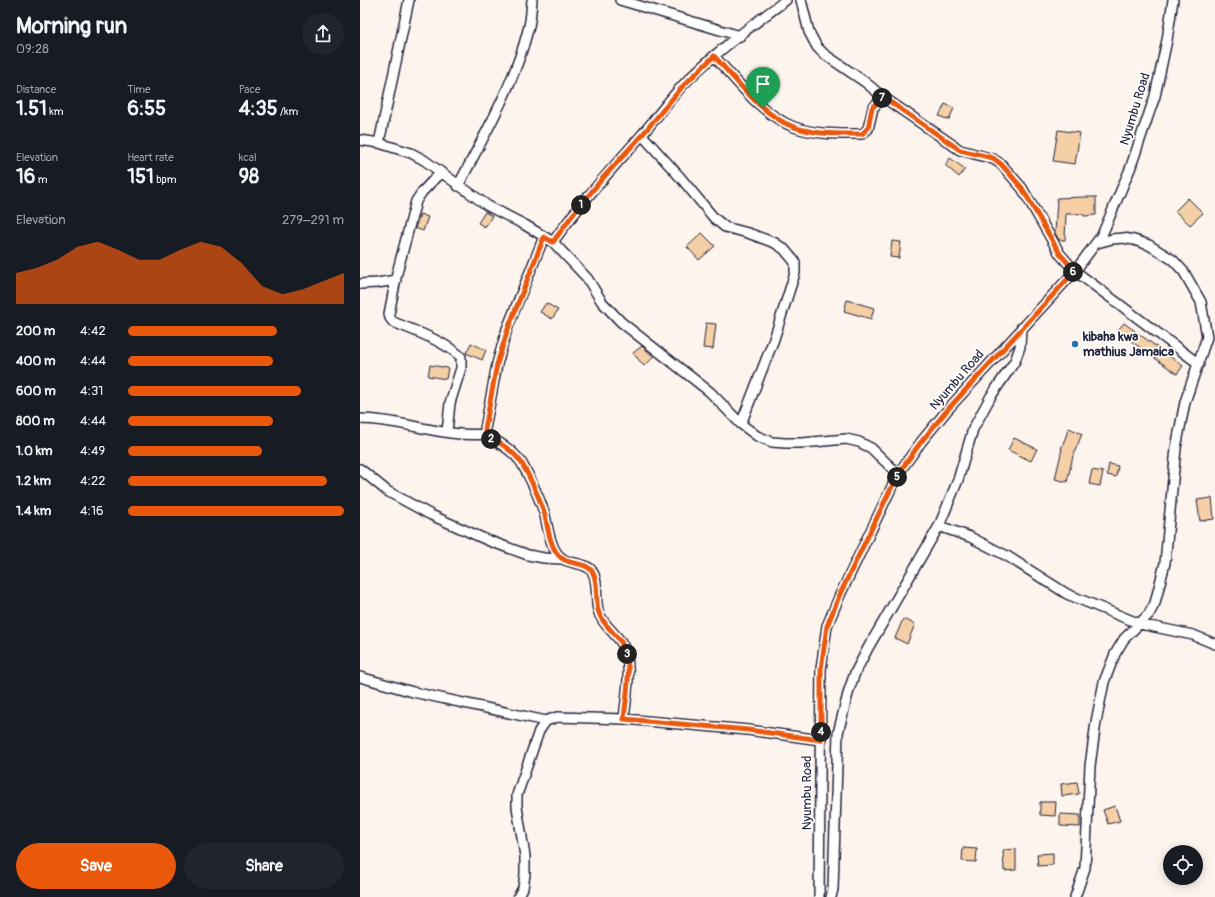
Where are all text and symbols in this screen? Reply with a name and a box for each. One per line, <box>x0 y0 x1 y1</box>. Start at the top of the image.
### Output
text: Morning run <box>16 12 127 40</box>
button: share <box>302 13 344 55</box>
text: 09:28 <box>16 41 49 57</box>
pin <box>746 67 780 108</box>
street label: Nyumbu Road <box>1116 71 1154 147</box>
icon: arrive <box>752 73 774 95</box>
text: Distance <box>16 83 56 96</box>
text: Time <box>127 83 150 96</box>
text: Pace <box>239 83 260 96</box>
pin: 7 <box>872 88 892 108</box>
text: 7 <box>879 91 885 104</box>
text: 1.51 <box>16 96 47 121</box>
text: 6:55 <box>127 96 166 121</box>
text: 4:35 <box>239 96 278 121</box>
text: km <box>47 105 64 118</box>
text: /km <box>278 105 298 118</box>
text: Elevation <box>16 151 58 164</box>
text: Heart rate <box>127 151 174 164</box>
text: kcal <box>239 151 257 164</box>
text: 16 <box>16 164 35 189</box>
text: 151 <box>127 164 154 189</box>
text: 98 <box>239 164 259 189</box>
text: m <box>35 173 48 186</box>
text: bpm <box>154 173 177 186</box>
pin: 1 <box>571 195 591 215</box>
text: 1 <box>579 198 583 211</box>
text: Elevation <box>16 212 66 228</box>
text: 279–291 m <box>282 212 344 228</box>
pin: 6 <box>1063 262 1083 282</box>
text: 6 <box>1070 265 1076 278</box>
text: 200 m <box>16 323 55 339</box>
text: 4:42 <box>80 323 106 339</box>
place label: kibaha kwa mathius Jamaica <box>1082 329 1174 360</box>
marker: kibaha kwa mathius Jamaica <box>1070 339 1080 349</box>
street label: Nyumbu Road <box>926 347 988 413</box>
text: 400 m <box>16 353 56 369</box>
text: 4:44 <box>80 353 106 369</box>
text: 600 m <box>16 383 56 399</box>
text: 4:31 <box>80 383 103 399</box>
text: 800 m <box>16 413 55 429</box>
text: 4:44 <box>80 413 106 429</box>
pin: 2 <box>481 429 501 449</box>
text: 2 <box>488 432 494 445</box>
text: 1.0 km <box>16 443 53 459</box>
text: 4:49 <box>80 443 105 459</box>
pin: 5 <box>887 467 907 487</box>
text: 5 <box>894 470 900 483</box>
text: 1.2 km <box>16 473 51 489</box>
text: 4:22 <box>80 473 106 489</box>
text: 1.4 km <box>16 503 51 519</box>
text: 4:16 <box>80 503 104 519</box>
pin: 3 <box>617 644 637 664</box>
text: 3 <box>624 647 630 660</box>
pin: 4 <box>811 722 831 742</box>
text: 4 <box>818 725 824 738</box>
street label: Nyumbu Road <box>799 756 815 830</box>
button: Save <box>16 843 176 889</box>
button: Share <box>184 843 344 889</box>
map controls <box>1163 845 1203 885</box>
button: locate <box>1163 845 1203 885</box>

